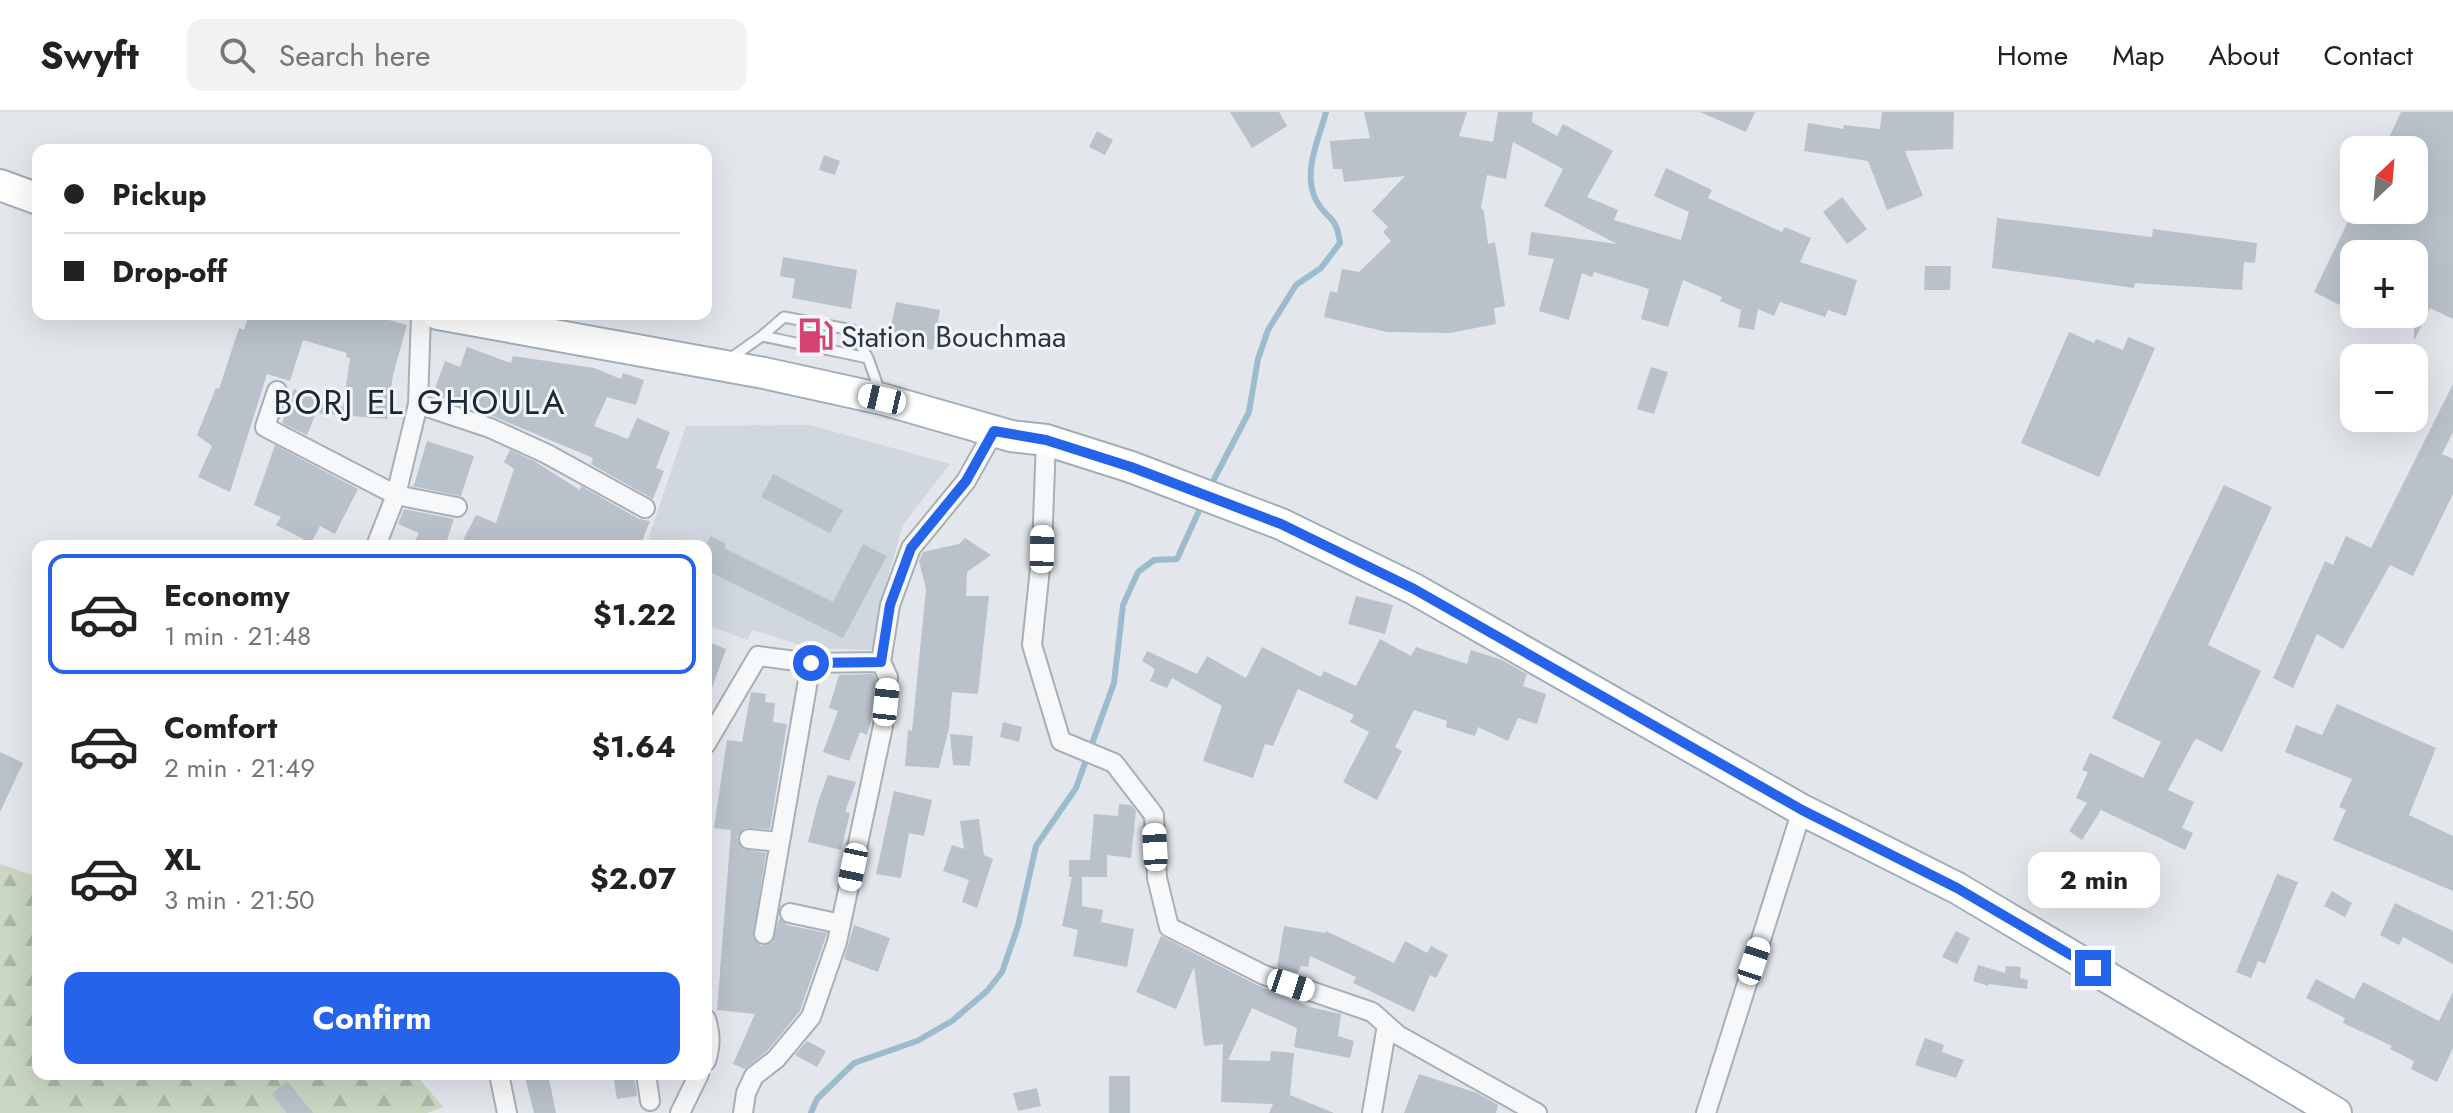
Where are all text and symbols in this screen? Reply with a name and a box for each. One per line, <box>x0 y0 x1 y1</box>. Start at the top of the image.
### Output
search box <box>187 19 747 91</box>
text: Swyft <box>40 28 139 83</box>
icon: search <box>215 33 259 77</box>
text: Search here <box>279 34 431 77</box>
text: Home <box>1997 35 2068 76</box>
text: Map <box>2112 35 2164 76</box>
text: About <box>2208 35 2280 76</box>
text: Contact <box>2324 35 2413 76</box>
north arrow <box>2340 136 2428 224</box>
map controls <box>2340 136 2428 432</box>
text: Pickup <box>112 173 207 216</box>
button: + <box>2340 240 2428 328</box>
text: Drop-off <box>112 250 227 293</box>
place label: Station Bouchmaa <box>841 315 1066 358</box>
fuel station icon: Station Bouchmaa <box>796 317 834 355</box>
button: − <box>2340 344 2428 432</box>
district label: BORJ EL GHOULA <box>274 378 567 427</box>
car <box>856 382 908 416</box>
car <box>1030 525 1054 573</box>
text: Economy <box>164 574 290 617</box>
icon: car <box>68 578 140 650</box>
text: $1.22 <box>593 593 676 636</box>
text: 1 min · 21:48 <box>164 617 311 655</box>
route start <box>793 645 829 681</box>
car <box>872 677 900 727</box>
text: Comfort <box>164 706 277 749</box>
icon: car <box>68 710 140 782</box>
text: $1.64 <box>591 725 676 768</box>
text: 2 min · 21:49 <box>164 749 315 787</box>
car <box>1142 822 1168 872</box>
text: XL <box>164 838 200 881</box>
car <box>836 841 870 893</box>
icon: car <box>68 842 140 914</box>
callout: 2 min <box>2027 852 2159 908</box>
text: $2.07 <box>590 857 676 900</box>
text: 2 min <box>2060 861 2128 899</box>
text: 3 min · 21:50 <box>164 881 315 919</box>
car <box>1735 934 1773 988</box>
route end <box>2075 950 2111 986</box>
car <box>1264 966 1318 1004</box>
button: Confirm <box>64 972 680 1064</box>

